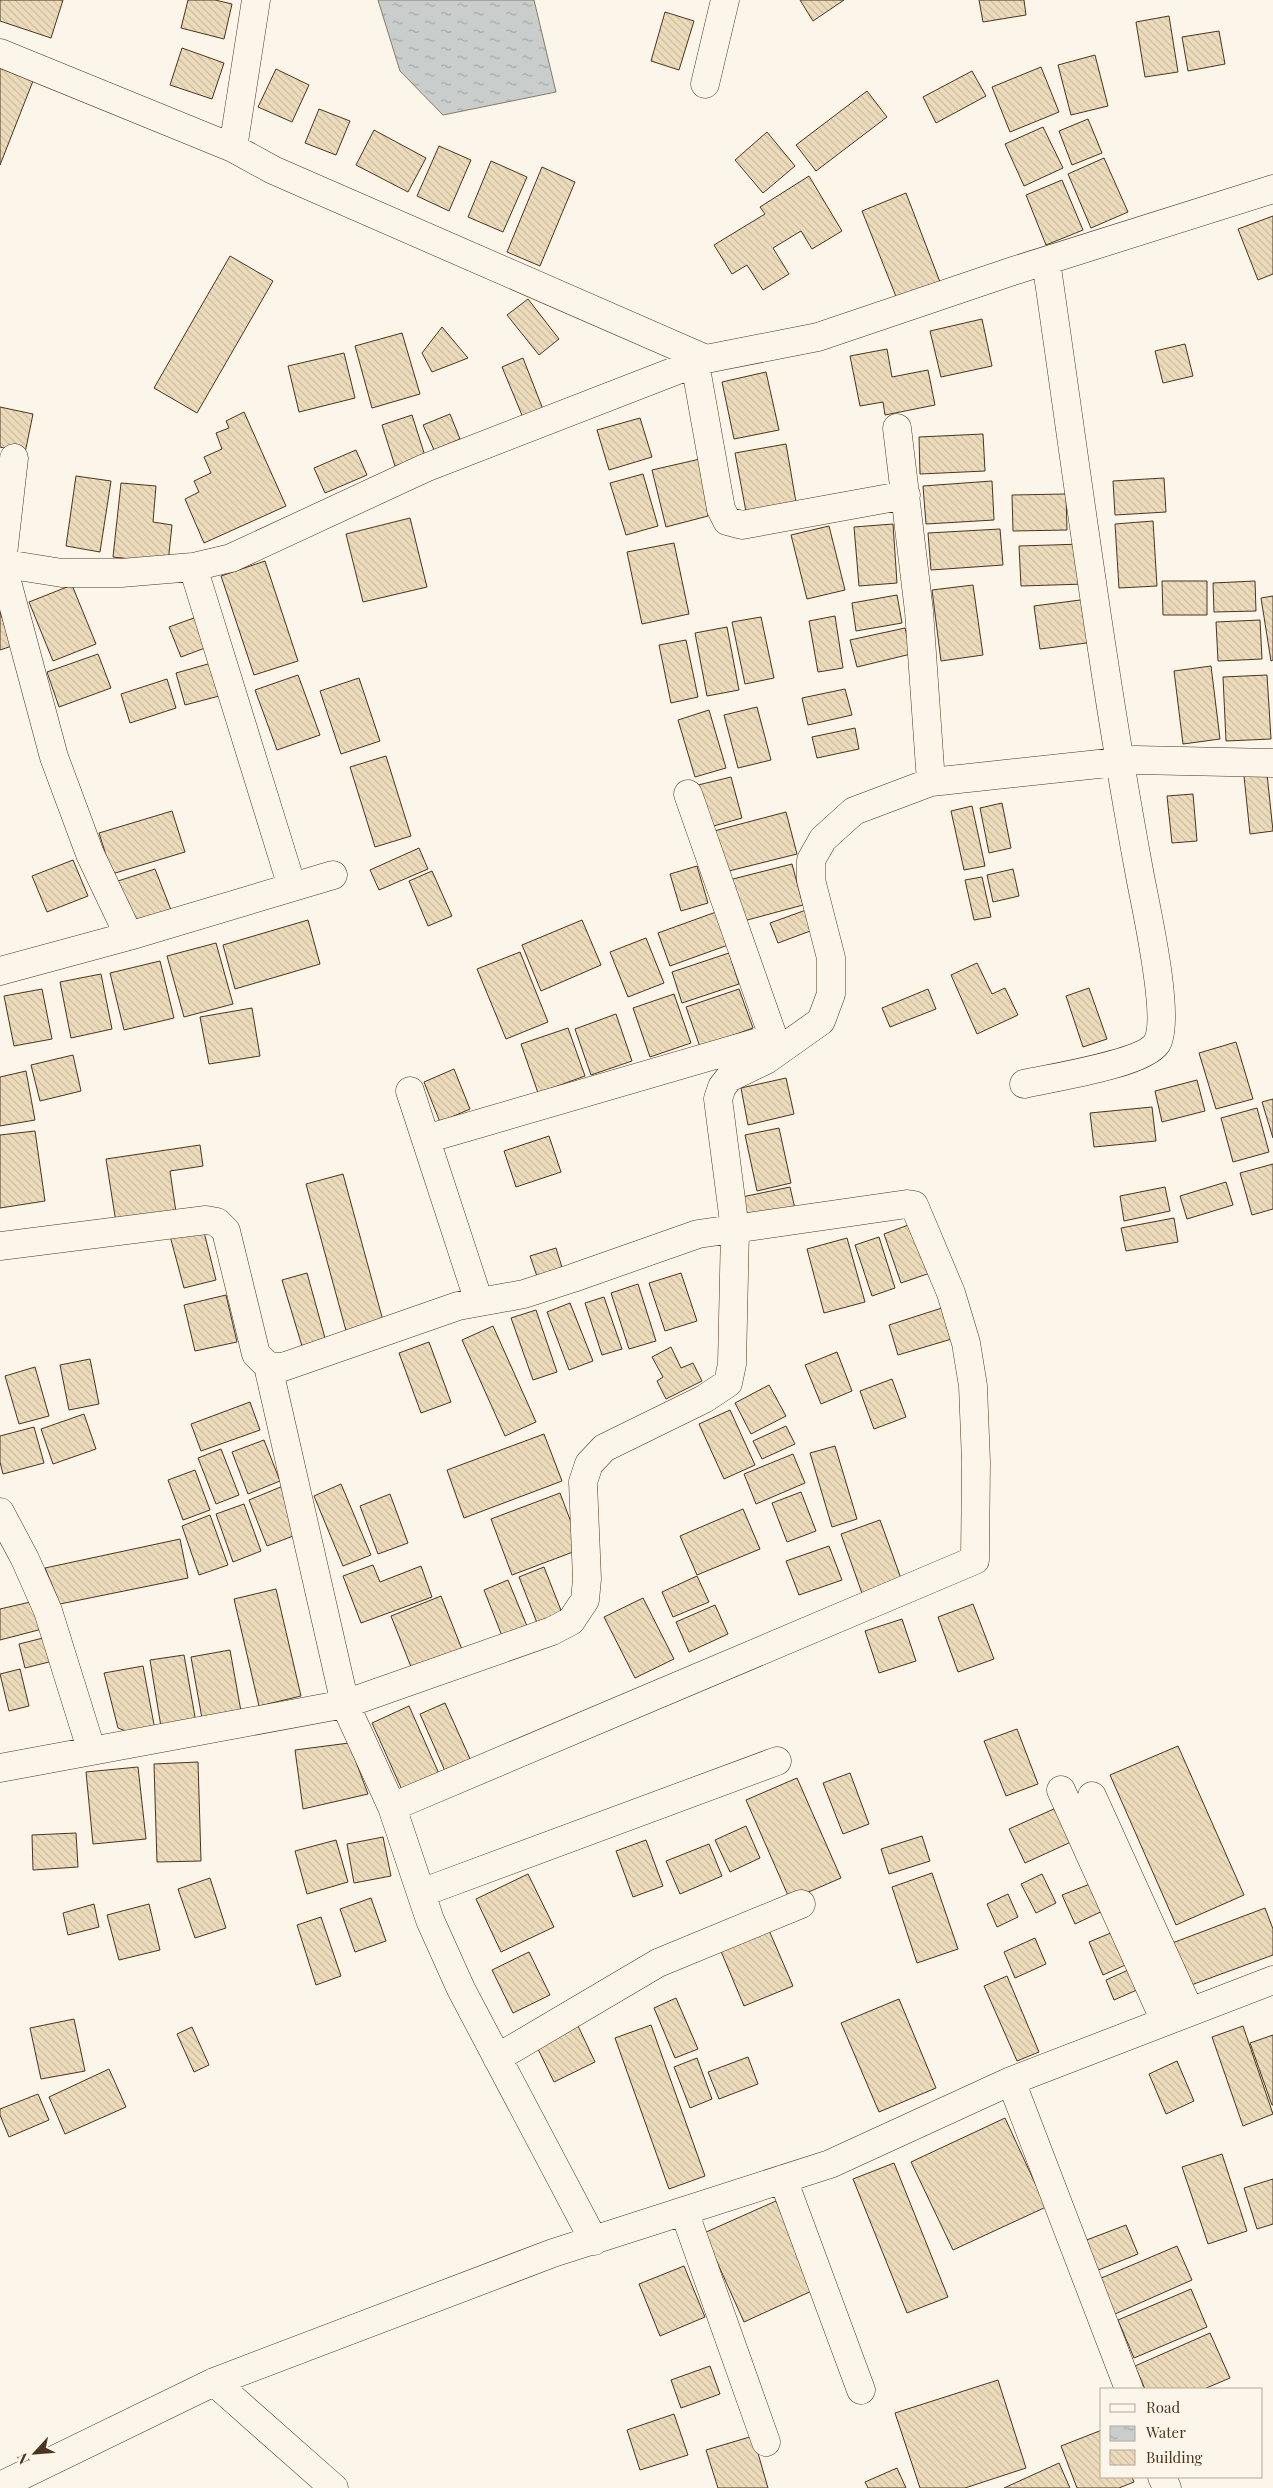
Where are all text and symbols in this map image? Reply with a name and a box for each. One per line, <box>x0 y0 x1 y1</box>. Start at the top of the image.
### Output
legend <box>1100 2388 1263 2478</box>
text: Road <box>1146 2397 1180 2417</box>
text: Water <box>1145 2422 1186 2442</box>
north arrow <box>10 2428 60 2478</box>
text: Building <box>1146 2447 1203 2467</box>
text: N <box>12 2450 34 2468</box>

